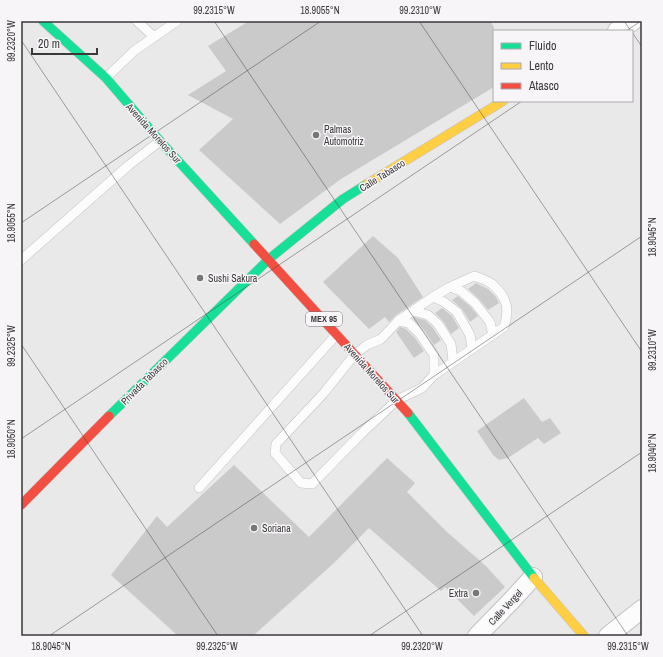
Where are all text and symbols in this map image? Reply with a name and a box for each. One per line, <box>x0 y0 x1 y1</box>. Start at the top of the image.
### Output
text: 99.2315°W <box>193 4 235 17</box>
text: 18.9055°N <box>300 4 340 17</box>
text: 99.2310°W <box>399 4 441 17</box>
text: 99.2320°W <box>5 20 18 62</box>
scale bar <box>32 30 97 56</box>
legend <box>493 30 633 102</box>
text: 20 m <box>38 36 60 52</box>
text: Fluido <box>529 38 556 54</box>
text: Lento <box>529 58 554 74</box>
text: Atasco <box>528 78 559 94</box>
street label: Avenida Morelos Sur <box>123 100 184 166</box>
place label: Palmas Automotriz <box>323 123 364 148</box>
marker: Palmas Automotriz <box>311 130 321 140</box>
street label: Calle Tabasco <box>357 156 408 195</box>
text: 18.9055°N <box>5 203 18 243</box>
text: 18.9045°N <box>646 217 659 257</box>
place label: Sushi Sakura <box>208 272 258 285</box>
marker: Sushi Sakura <box>195 273 205 283</box>
road number: MEX 95 <box>306 312 342 326</box>
text: 99.2325°W <box>5 325 18 367</box>
text: 99.2310°W <box>646 329 659 371</box>
street label: Avenida Morelos Sur <box>341 340 402 406</box>
street label: Privada Tabasco <box>118 355 171 408</box>
text: 18.9050°N <box>5 419 18 459</box>
text: 18.9040°N <box>646 433 659 473</box>
place label: Soriana <box>262 522 291 535</box>
marker: Soriana <box>249 523 259 533</box>
place label: Extra <box>449 587 468 600</box>
street label: Calle Vergel <box>486 587 525 628</box>
marker: Extra <box>471 588 481 598</box>
text: 18.9045°N <box>31 640 71 653</box>
text: 99.2325°W <box>196 640 238 653</box>
text: 99.2320°W <box>401 640 443 653</box>
text: 99.2315°W <box>607 640 649 653</box>

